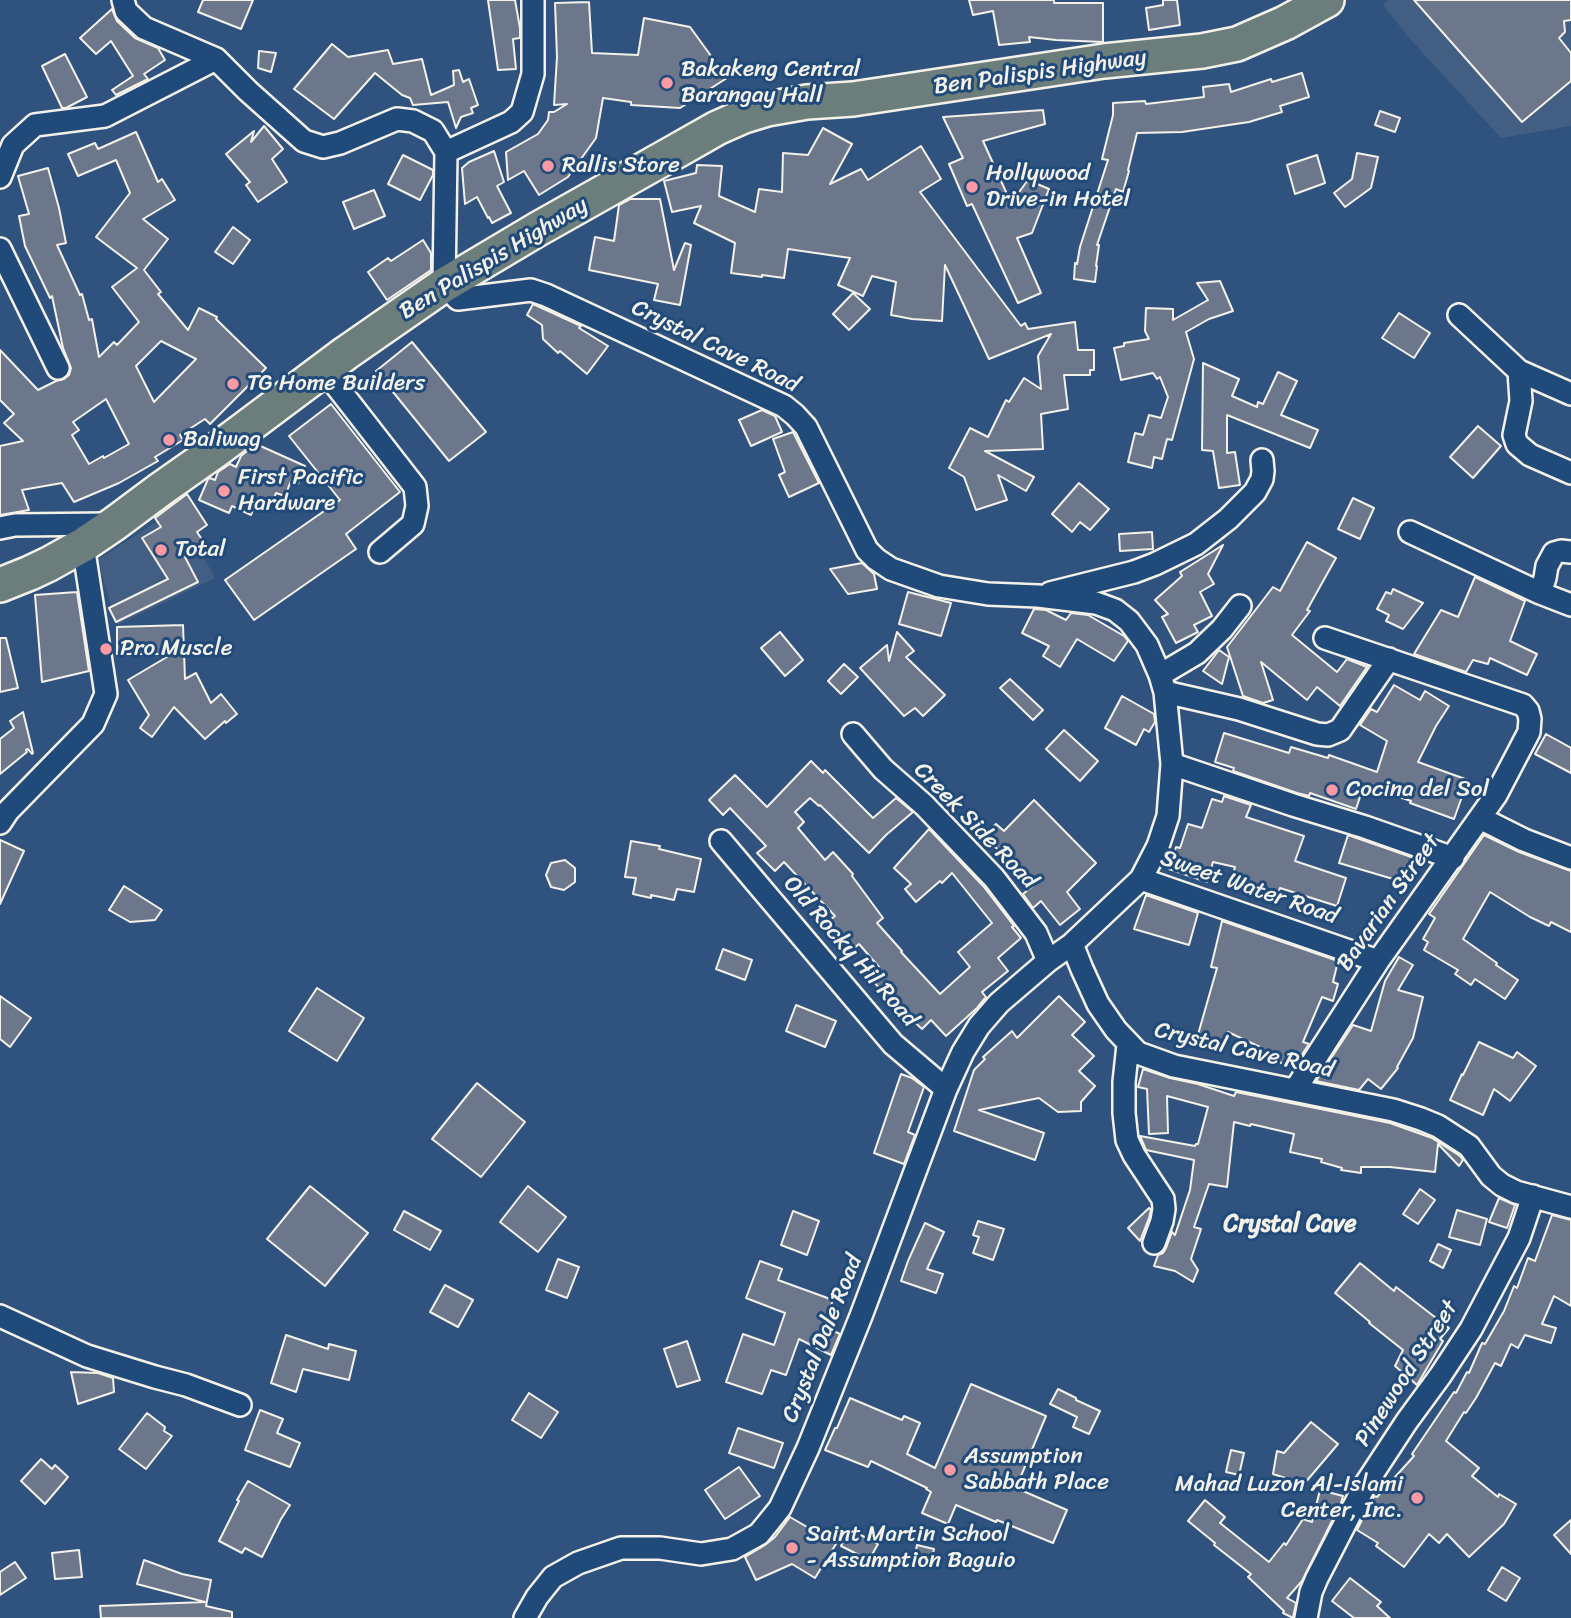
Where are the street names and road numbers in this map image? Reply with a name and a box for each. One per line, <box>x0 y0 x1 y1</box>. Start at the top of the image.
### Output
street label: Ben Palispis Highway <box>932 44 1148 102</box>
street label: Ben Palispis Highway <box>395 192 593 326</box>
street label: Crystal Cave Road <box>627 294 803 400</box>
street label: Creek Side Road <box>908 757 1042 895</box>
street label: Bavarian Street <box>1332 829 1446 977</box>
street label: Sweet Water Road <box>1157 845 1341 931</box>
street label: Old Rocky Hil Road <box>777 871 923 1033</box>
street label: Crystal Cave Road <box>1152 1017 1336 1085</box>
street label: Crystal Dale Road <box>777 1251 869 1427</box>
street label: Pinewood Street <box>1350 1296 1464 1452</box>

